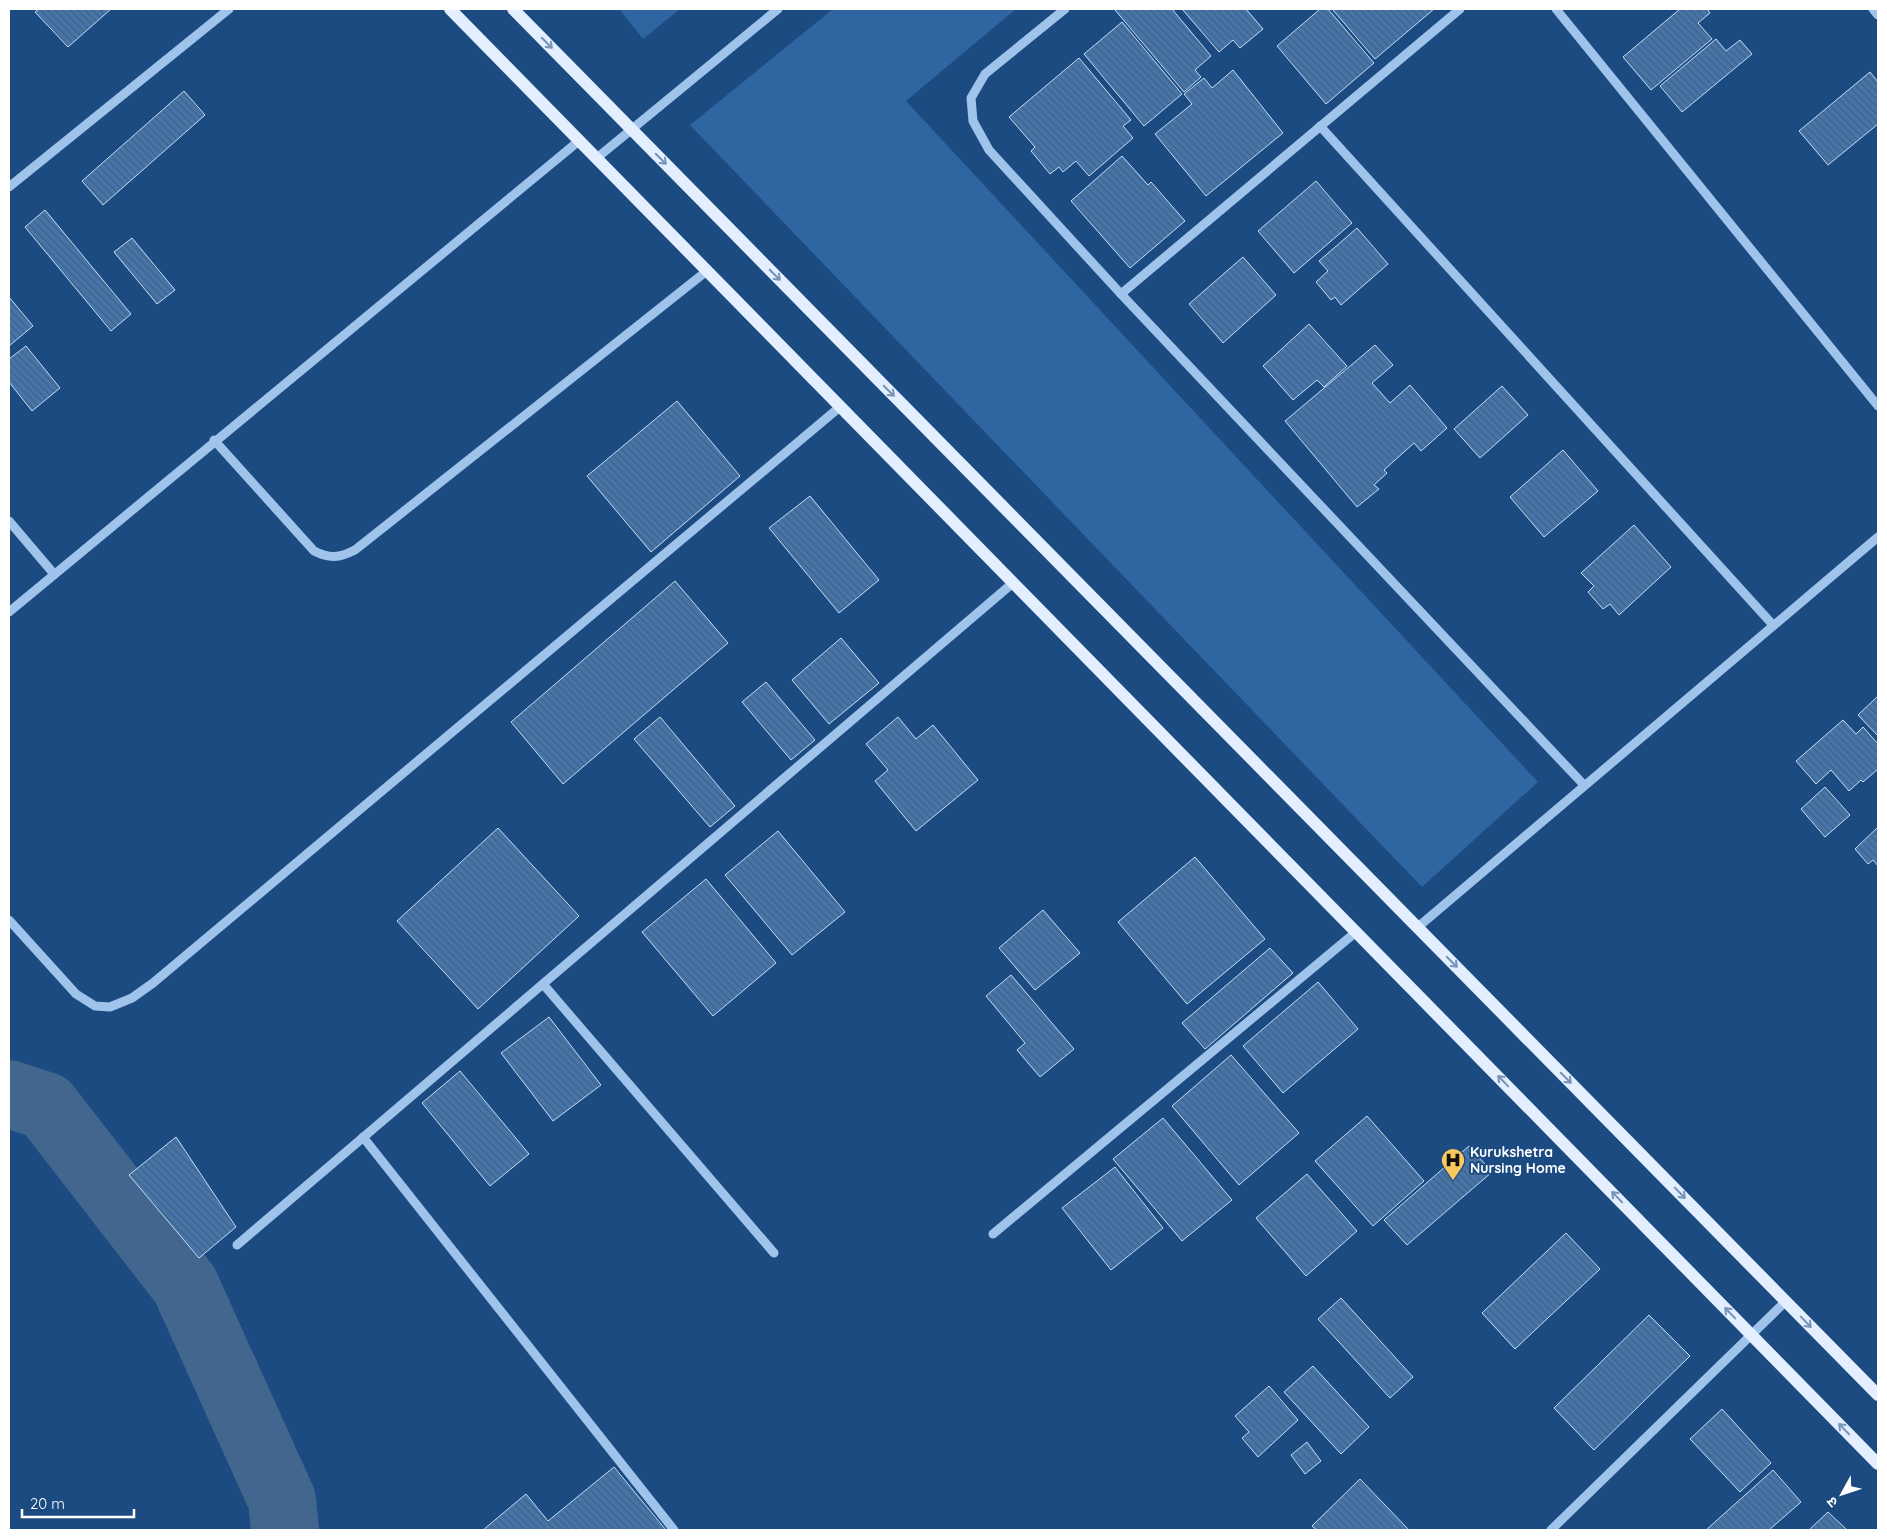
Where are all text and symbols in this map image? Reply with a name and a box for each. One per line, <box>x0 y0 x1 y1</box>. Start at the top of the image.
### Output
one-way arrow <box>541 37 553 50</box>
one-way arrow <box>655 153 667 165</box>
one-way arrow <box>769 269 781 281</box>
one-way arrow <box>883 384 895 397</box>
one-way arrow <box>1446 956 1458 968</box>
one-way arrow <box>1560 1071 1572 1084</box>
one-way arrow <box>1497 1075 1509 1087</box>
place label: Kurukshetra Nursing Home <box>1470 1143 1566 1177</box>
hospital icon: Kurukshetra Nursing Home <box>1440 1147 1466 1181</box>
one-way arrow <box>1674 1187 1686 1200</box>
one-way arrow <box>1610 1191 1623 1203</box>
one-way arrow <box>1724 1307 1736 1320</box>
one-way arrow <box>1800 1316 1812 1328</box>
one-way arrow <box>1838 1423 1850 1436</box>
north arrow <box>1817 1469 1867 1519</box>
scale bar <box>22 1486 135 1518</box>
text: उ <box>1822 1493 1842 1511</box>
text: 20 m <box>30 1494 65 1513</box>

